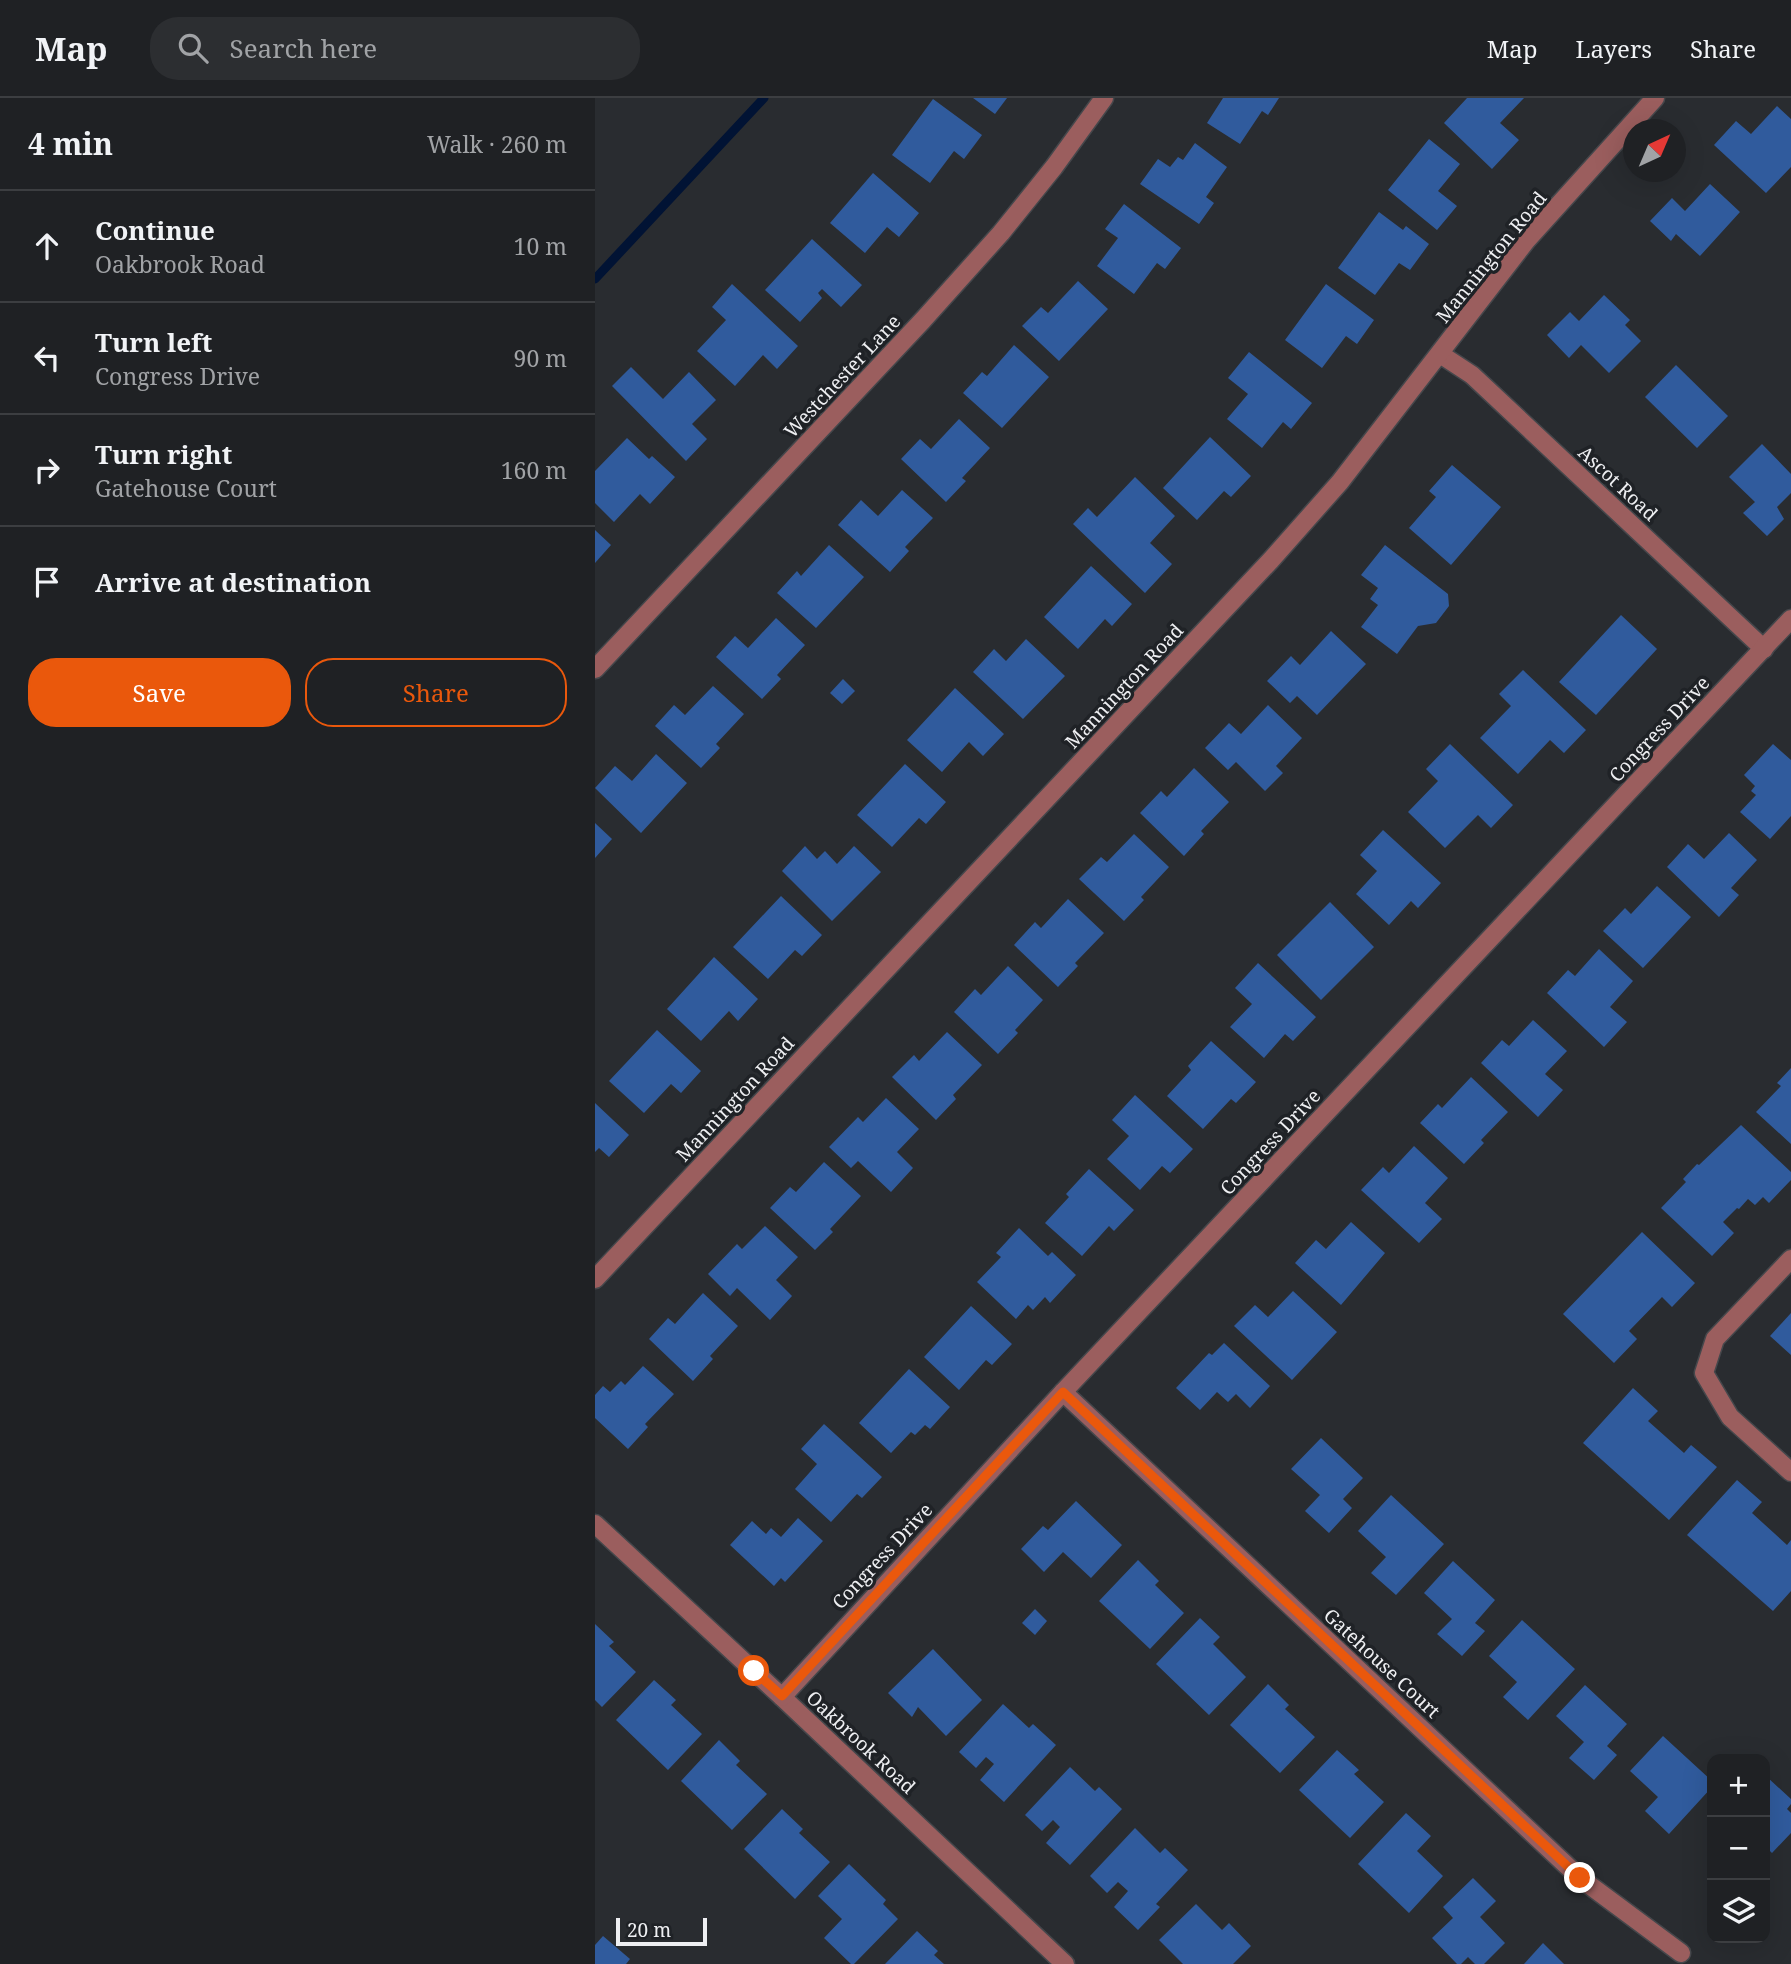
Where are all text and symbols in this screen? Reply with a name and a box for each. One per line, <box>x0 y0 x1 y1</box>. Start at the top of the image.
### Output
search box <box>150 17 640 80</box>
text: Map <box>35 26 108 71</box>
icon: search <box>174 29 212 67</box>
text: Search here <box>230 30 377 66</box>
text: Map <box>1487 32 1538 65</box>
text: Layers <box>1576 32 1652 65</box>
text: Share <box>1690 32 1756 65</box>
north arrow <box>1623 119 1686 182</box>
text: 4 min <box>28 123 113 164</box>
text: Walk · 260 m <box>427 128 567 160</box>
street label: Mannington Road <box>1430 186 1552 328</box>
text: Continue <box>95 212 215 248</box>
icon: ahead <box>28 227 66 265</box>
text: 10 m <box>514 230 567 262</box>
text: Oakbrook Road <box>95 248 265 280</box>
street label: Westchester Lane <box>778 309 906 443</box>
text: Turn left <box>95 324 212 360</box>
icon: left <box>28 339 66 377</box>
text: 90 m <box>514 342 567 374</box>
text: Congress Drive <box>95 360 260 392</box>
text: Turn right <box>95 436 232 472</box>
street label: Ascot Road <box>1573 439 1664 527</box>
icon: right <box>28 451 66 489</box>
text: 160 m <box>501 454 567 486</box>
text: Gatehouse Court <box>95 472 277 504</box>
icon: arrive <box>28 563 66 601</box>
text: Arrive at destination <box>95 564 371 600</box>
street label: Mannington Road <box>1059 618 1189 754</box>
button: Save <box>28 658 291 727</box>
button: Share <box>305 658 567 727</box>
street label: Congress Drive <box>1603 670 1715 788</box>
street label: Mannington Road <box>670 1031 800 1167</box>
street label: Congress Drive <box>1214 1083 1326 1201</box>
street label: Congress Drive <box>826 1497 938 1615</box>
street label: Gatehouse Court <box>1318 1602 1446 1724</box>
route start <box>738 1655 769 1686</box>
street label: Oakbrook Road <box>801 1685 921 1800</box>
map controls <box>1707 1754 1770 1943</box>
button: + <box>1707 1754 1770 1817</box>
button: − <box>1707 1817 1770 1880</box>
route end <box>1564 1862 1595 1893</box>
button: layers <box>1707 1880 1770 1943</box>
scale bar <box>616 1915 707 1947</box>
text: 20 m <box>627 1917 671 1943</box>

